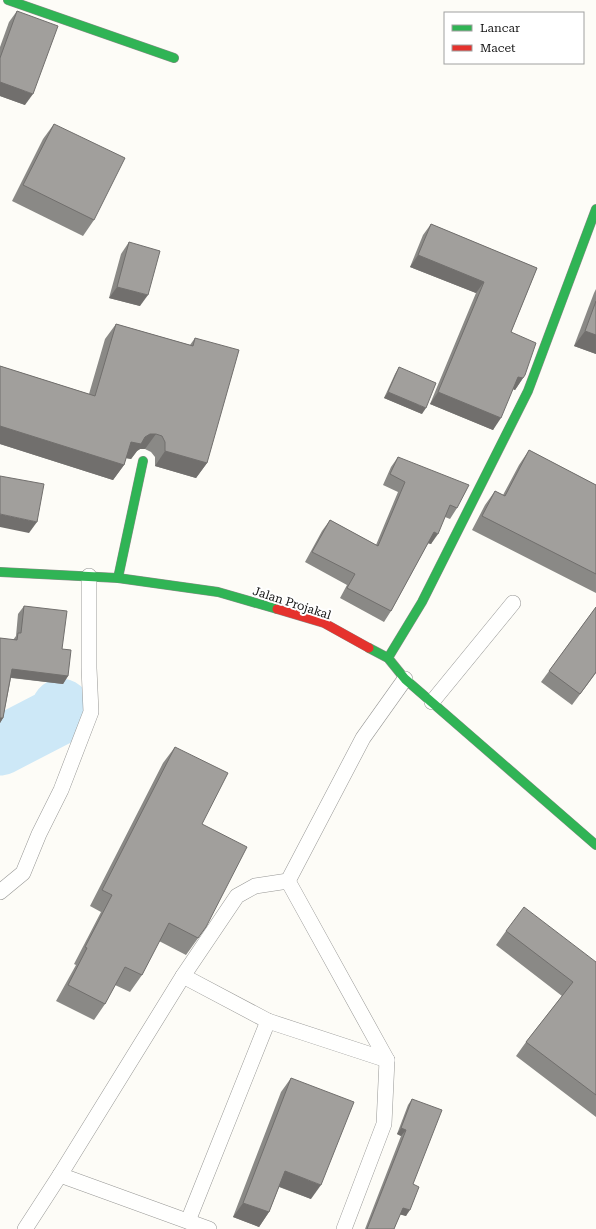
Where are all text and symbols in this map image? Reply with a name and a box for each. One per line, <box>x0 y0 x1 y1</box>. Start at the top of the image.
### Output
legend <box>444 12 584 64</box>
text: Lancar <box>480 21 520 35</box>
text: Macet <box>480 41 516 55</box>
street label: Jalan Projakal <box>251 584 333 622</box>

